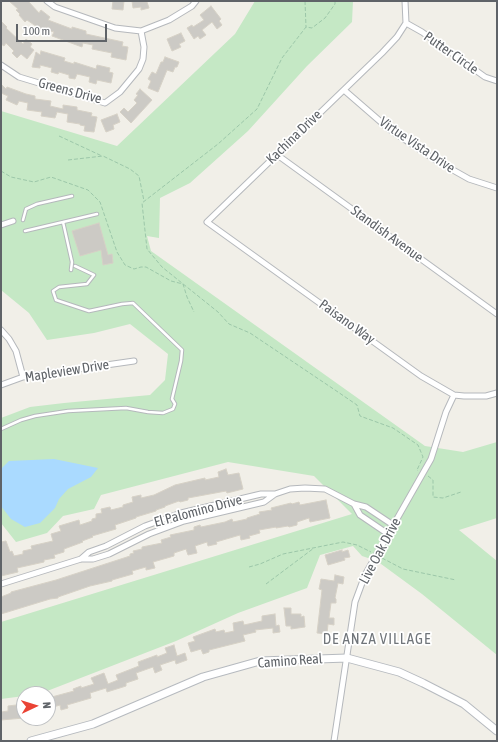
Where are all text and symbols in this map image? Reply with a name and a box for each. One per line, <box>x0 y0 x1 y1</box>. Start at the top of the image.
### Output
scale bar <box>18 16 109 42</box>
text: 100 m <box>23 24 50 38</box>
street label: Putter Circle <box>420 28 482 78</box>
street label: Greens Drive <box>36 74 104 108</box>
street label: Kachina Drive <box>263 106 325 168</box>
street label: Virtue Vista Drive <box>376 113 458 177</box>
street label: Standish Avenue <box>347 202 427 266</box>
street label: Paisano Way <box>316 296 378 348</box>
street label: Mapleview Drive <box>24 356 110 386</box>
street label: El Palomino Drive <box>152 491 244 531</box>
street label: Live Oak Drive <box>356 515 404 587</box>
district label: DE ANZA VILLAGE <box>323 630 431 648</box>
street label: Camino Real <box>257 650 323 672</box>
north arrow <box>16 686 56 726</box>
text: N <box>41 702 53 709</box>

